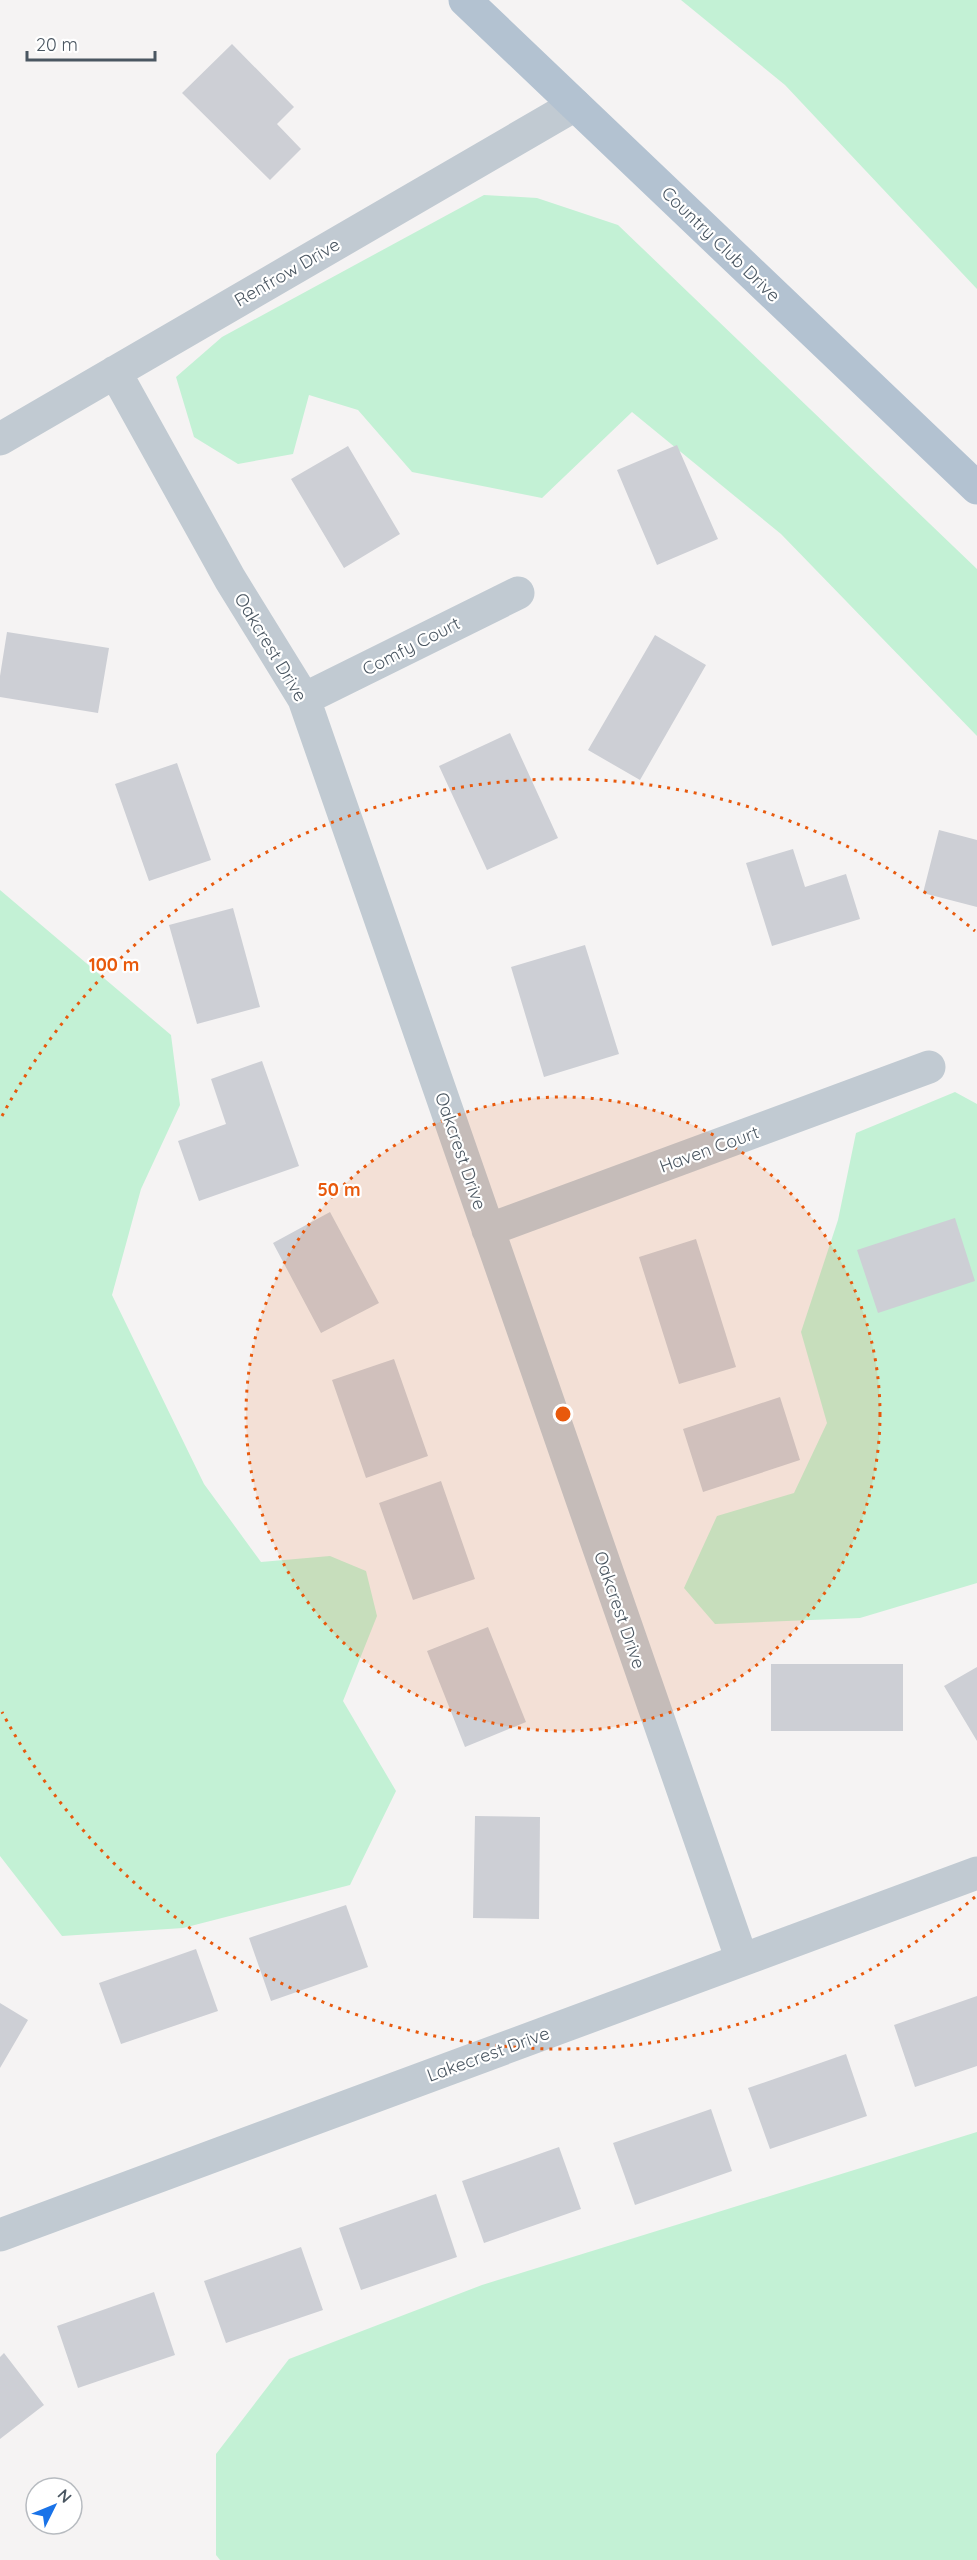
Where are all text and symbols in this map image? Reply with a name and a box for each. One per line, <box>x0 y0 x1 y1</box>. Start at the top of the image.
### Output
scale bar <box>27 24 154 62</box>
text: 20 m <box>36 33 78 56</box>
street label: Country Club Drive <box>657 181 785 307</box>
street label: Renfrow Drive <box>230 232 344 312</box>
street label: Oakcrest Drive <box>230 588 312 706</box>
street label: Comfy Court <box>358 612 464 680</box>
text: 100 m <box>89 953 139 976</box>
street label: Oakcrest Drive <box>430 1089 492 1213</box>
street label: Haven Court <box>656 1120 762 1178</box>
text: 50 m <box>317 1178 361 1201</box>
centre of rings <box>553 1404 573 1424</box>
street label: Oakcrest Drive <box>589 1548 651 1672</box>
street label: Lakecrest Drive <box>424 2021 552 2087</box>
north arrow <box>24 2476 84 2536</box>
text: N <box>54 2485 76 2507</box>

